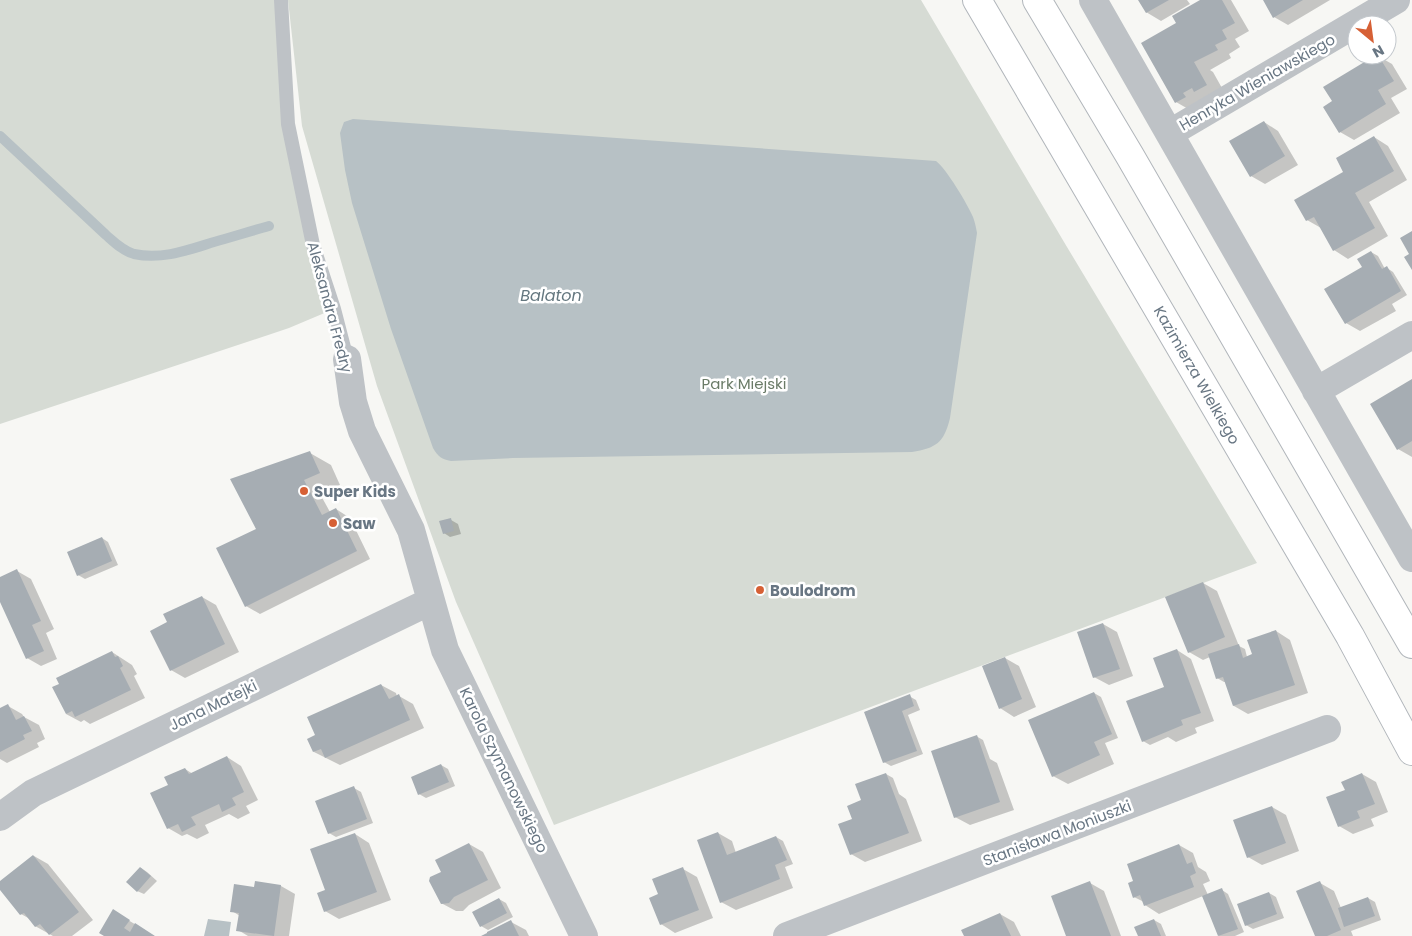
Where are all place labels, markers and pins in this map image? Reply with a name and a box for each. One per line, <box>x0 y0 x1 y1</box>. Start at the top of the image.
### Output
place label: Super Kids <box>314 481 396 502</box>
marker: Super Kids <box>298 485 310 497</box>
place label: Saw <box>343 513 375 534</box>
marker: Saw <box>327 517 339 529</box>
place label: Boulodrom <box>770 580 856 601</box>
marker: Boulodrom <box>754 584 766 596</box>

